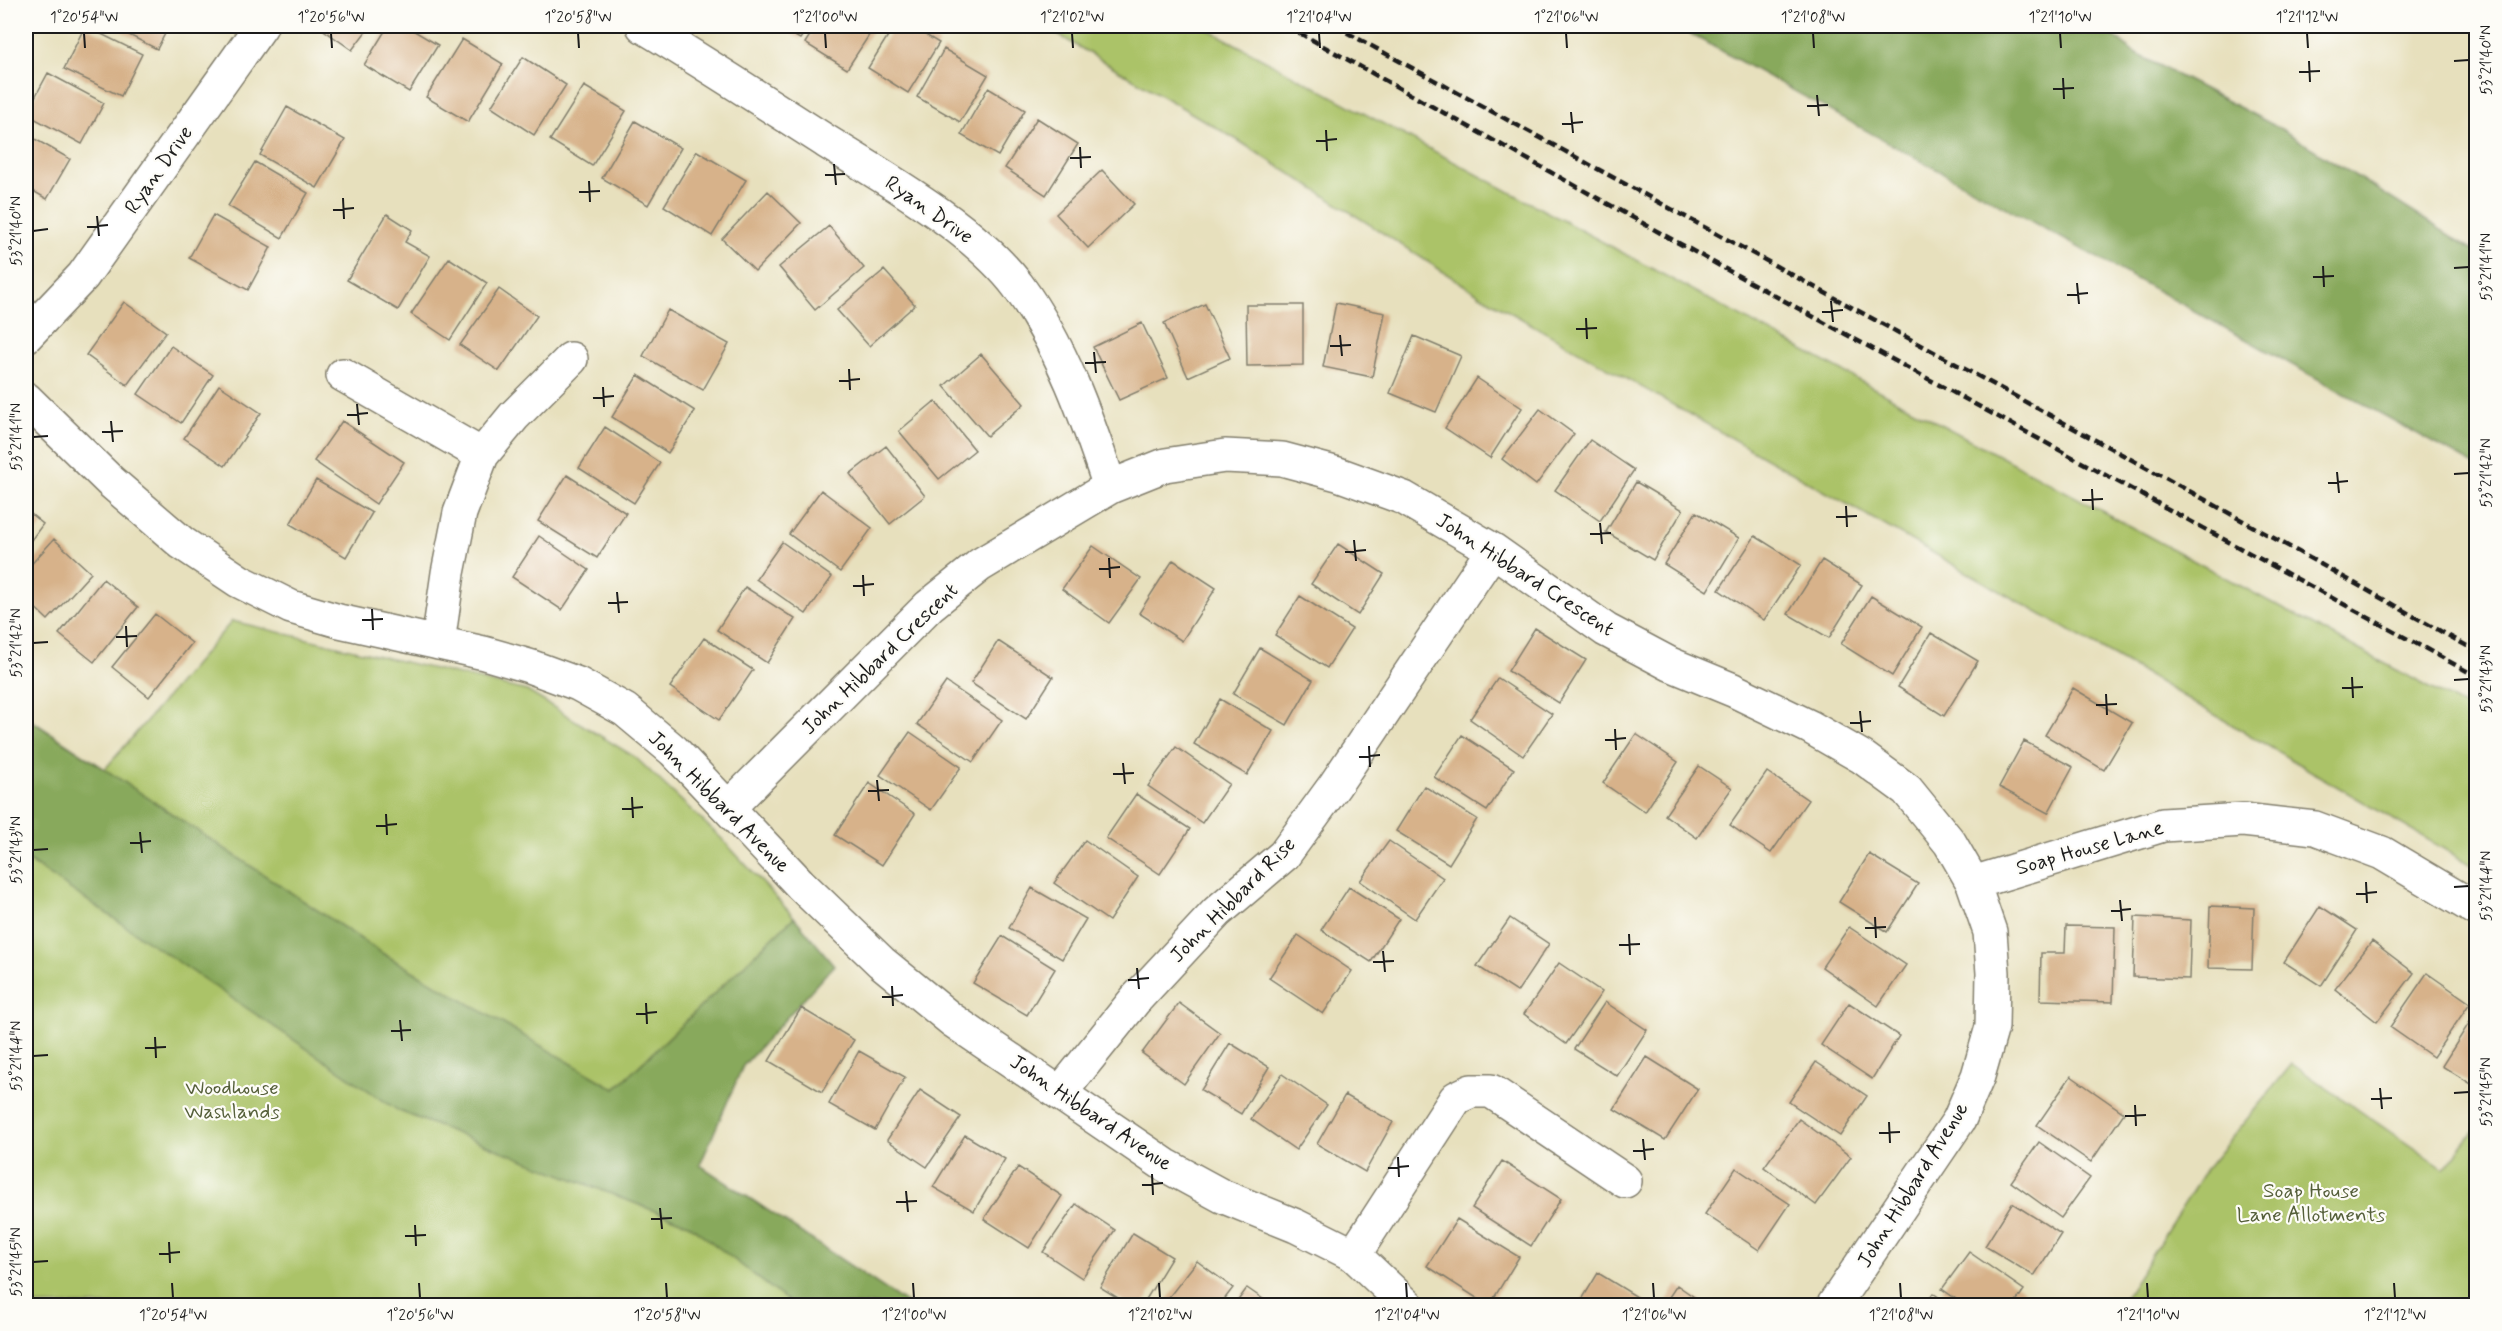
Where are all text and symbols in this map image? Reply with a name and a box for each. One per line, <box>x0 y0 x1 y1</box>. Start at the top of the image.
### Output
text: 1°20'54"W <box>50 8 118 28</box>
text: 1°20'56"W <box>297 8 365 28</box>
text: 1°20'58"W <box>544 8 612 28</box>
text: 1°21'00"W <box>793 8 857 28</box>
text: 1°21'02"W <box>1040 8 1104 28</box>
text: 1°21'04"W <box>1286 8 1352 28</box>
text: 1°21'06"W <box>1534 8 1598 28</box>
text: 1°21'08"W <box>1781 8 1845 28</box>
text: 1°21'10"W <box>2028 8 2092 28</box>
text: 1°21'12"W <box>2276 8 2338 28</box>
text: 53°21'40"N <box>2477 25 2497 95</box>
street label: Ryan Drive <box>118 120 200 220</box>
street label: Ryan Drive <box>879 169 979 251</box>
text: 53°21'40"N <box>7 196 27 266</box>
text: 53°21'41"N <box>2477 233 2497 301</box>
text: 53°21'41"N <box>7 403 27 471</box>
text: 53°21'42"N <box>2477 438 2497 508</box>
street label: John Hibbard Crescent <box>1430 507 1620 643</box>
street label: John Hibbard Crescent <box>796 577 964 741</box>
text: 53°21'42"N <box>7 608 27 678</box>
text: 53°21'43"N <box>2477 645 2497 713</box>
street label: John Hibbard Avenue <box>642 725 796 879</box>
street label: Soap House Lane <box>2013 814 2167 882</box>
text: 53°21'43"N <box>7 816 27 884</box>
street label: John Hibbard Rise <box>1164 831 1302 969</box>
text: 53°21'44"N <box>2477 851 2497 921</box>
text: 53°21'44"N <box>7 1021 27 1091</box>
street label: John Hibbard Avenue <box>1004 1048 1178 1178</box>
text: 53°21'45"N <box>2477 1057 2497 1127</box>
park label: Woodhouse Washlands <box>184 1074 280 1126</box>
street label: John Hibbard Avenue <box>1851 1097 1975 1273</box>
park label: Soap House Lane Allotments <box>2237 1177 2385 1229</box>
text: 53°21'45"N <box>7 1227 27 1297</box>
text: 1°20'54"W <box>139 1306 207 1326</box>
text: 1°20'56"W <box>386 1306 454 1326</box>
text: 1°20'58"W <box>633 1306 701 1326</box>
text: 1°21'00"W <box>882 1306 946 1326</box>
text: 1°21'02"W <box>1128 1306 1192 1326</box>
text: 1°21'04"W <box>1374 1306 1440 1326</box>
text: 1°21'06"W <box>1622 1306 1686 1326</box>
text: 1°21'08"W <box>1869 1306 1933 1326</box>
text: 1°21'10"W <box>2116 1306 2180 1326</box>
text: 1°21'12"W <box>2364 1306 2426 1326</box>

